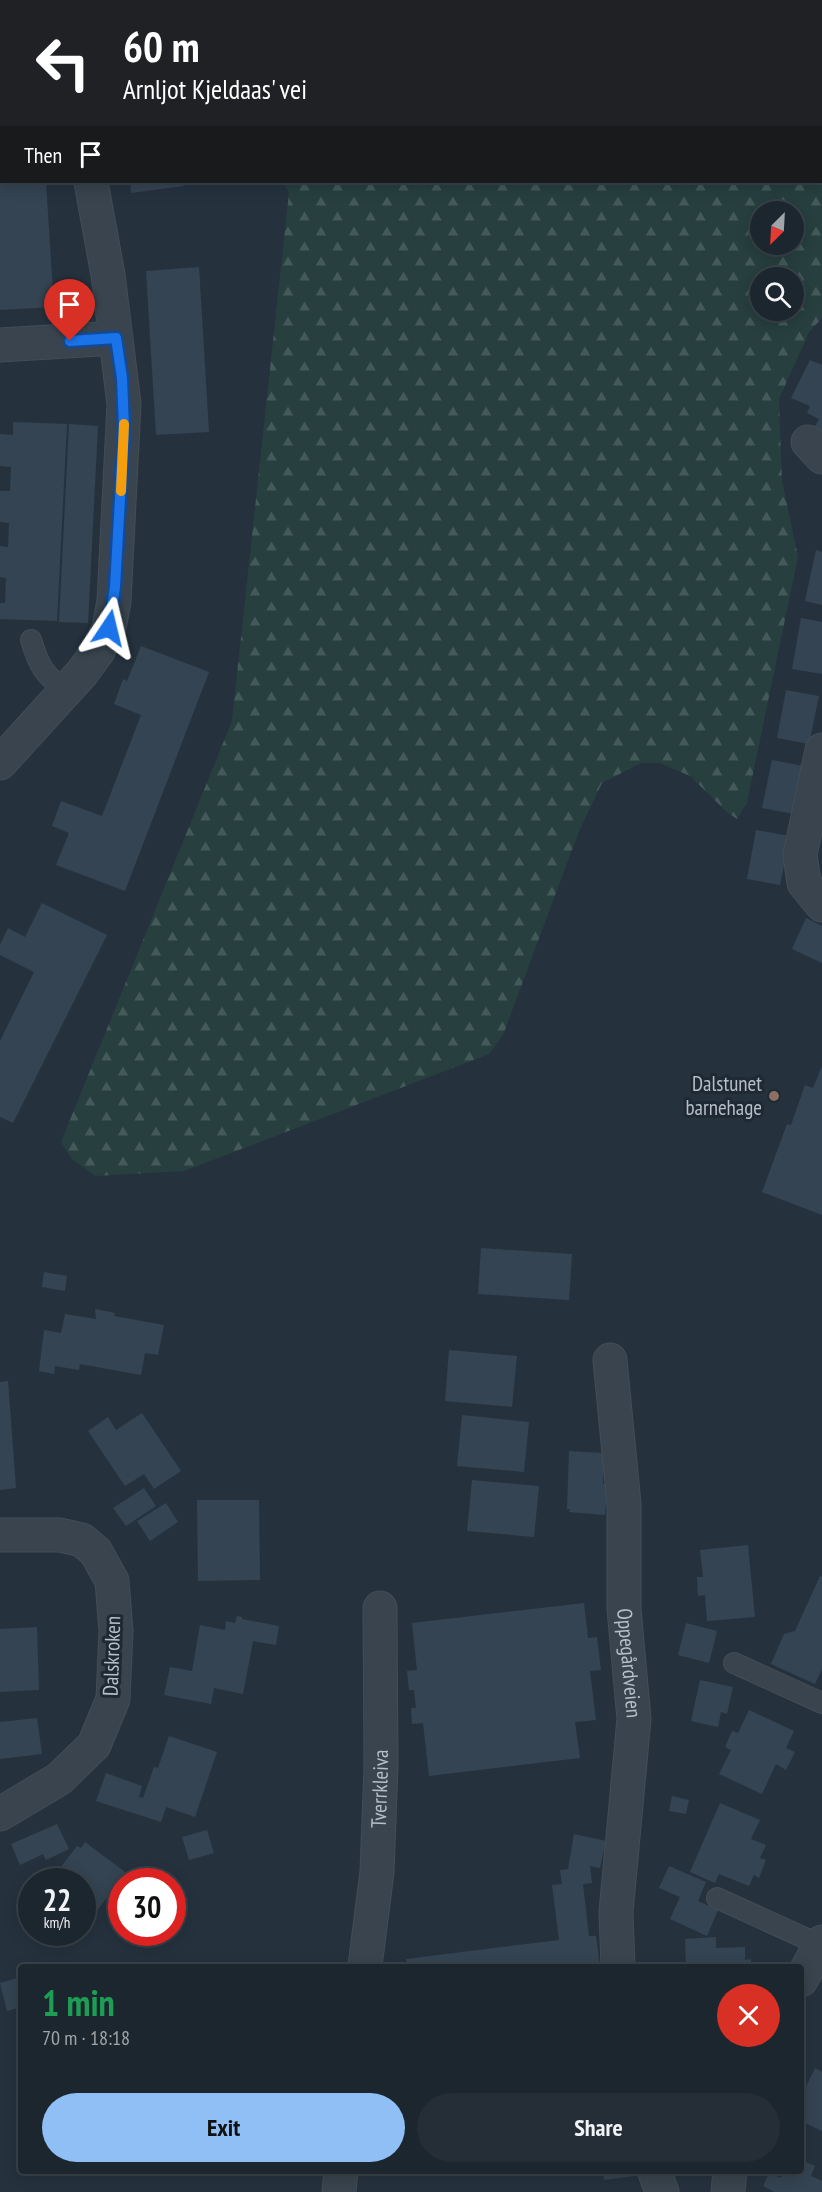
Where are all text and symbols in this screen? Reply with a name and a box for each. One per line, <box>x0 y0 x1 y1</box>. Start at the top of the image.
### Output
text: 60 m <box>123 19 200 74</box>
icon: left <box>24 24 102 102</box>
text: Arnljot Kjeldaas' vei <box>123 72 307 106</box>
icon: arrive <box>74 138 107 171</box>
text: Then <box>24 141 62 169</box>
north arrow <box>750 201 804 255</box>
map controls <box>750 201 804 321</box>
button: search <box>750 267 804 321</box>
pin <box>44 279 95 341</box>
icon: arrive <box>53 288 86 321</box>
position arrow <box>77 596 141 660</box>
place label: Dalstunet barnehage <box>685 1070 762 1121</box>
marker: Dalstunet barnehage <box>767 1089 781 1103</box>
street label: Oppegårdveien <box>611 1607 648 1719</box>
street label: Dalskroken <box>97 1615 126 1697</box>
street label: Tverrkleiva <box>365 1750 394 1829</box>
speed limit sign: 30 <box>108 1868 186 1946</box>
text: 22 <box>43 1880 71 1919</box>
text: km/h <box>44 1913 70 1932</box>
text: 1 min <box>42 1979 115 2026</box>
button: close <box>717 1984 780 2047</box>
text: 70 m · 18:18 <box>42 2025 130 2051</box>
button: Exit <box>42 2093 405 2162</box>
button: Share <box>417 2093 780 2162</box>

